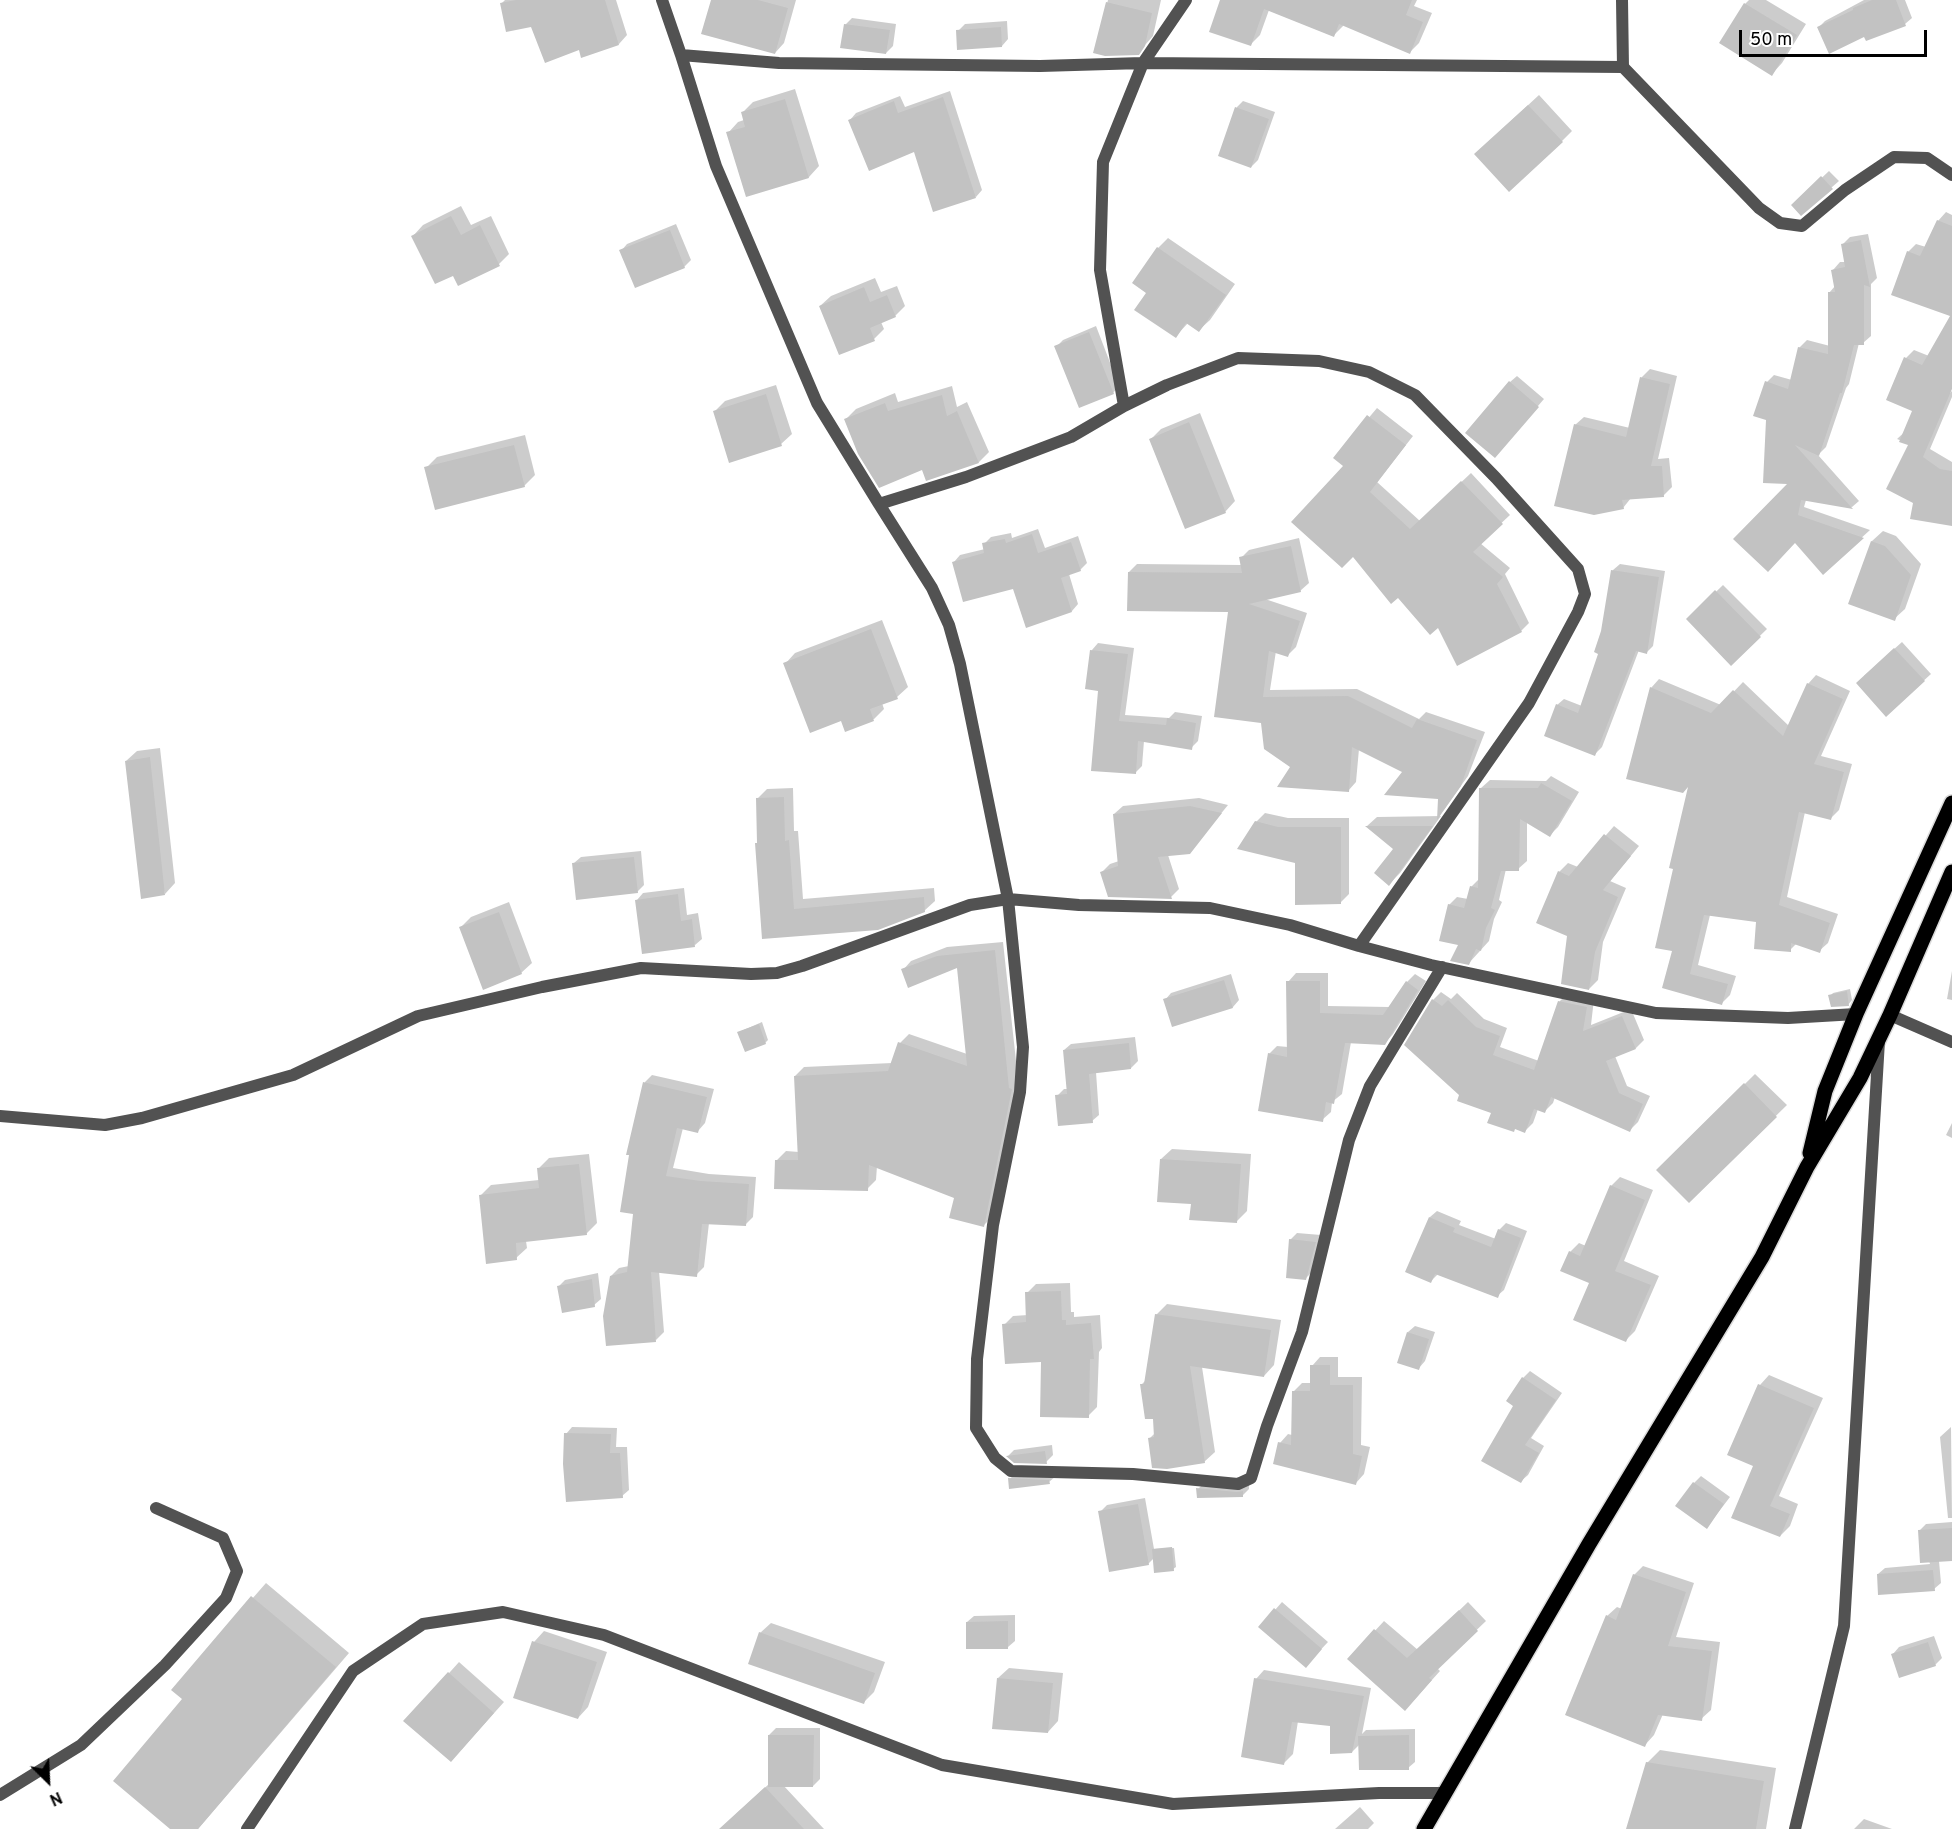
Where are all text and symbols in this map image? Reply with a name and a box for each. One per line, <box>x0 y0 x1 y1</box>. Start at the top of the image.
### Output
scale bar <box>1742 18 1930 56</box>
text: 50 m <box>1750 29 1792 52</box>
north arrow <box>18 1751 78 1811</box>
text: N <box>46 1786 65 1809</box>

